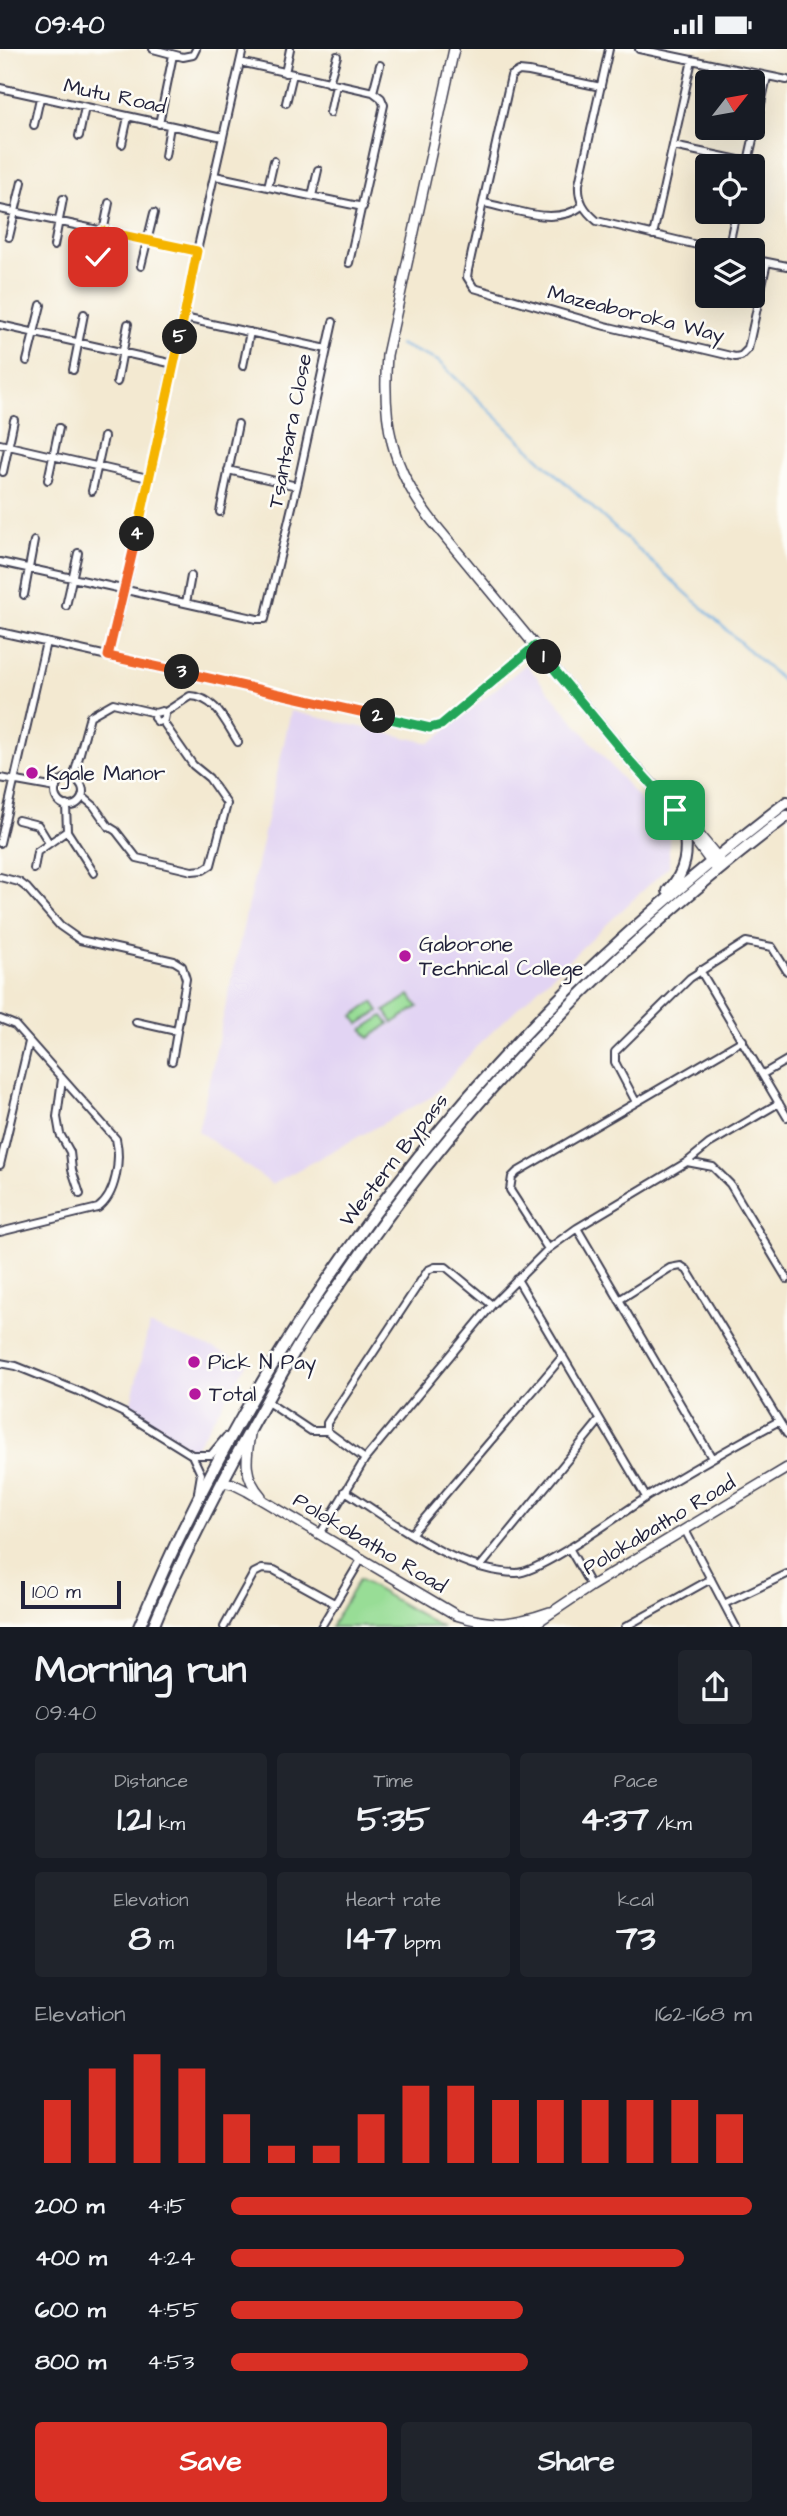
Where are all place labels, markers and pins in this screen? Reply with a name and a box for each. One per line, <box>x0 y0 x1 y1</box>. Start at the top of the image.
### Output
pin <box>68 227 128 287</box>
pin: 5 <box>162 319 198 355</box>
pin: 4 <box>120 517 154 552</box>
pin: 1 <box>526 639 562 675</box>
pin: 3 <box>164 655 200 689</box>
pin: 2 <box>360 699 396 733</box>
place label: Kgale Manor <box>46 759 166 790</box>
marker: Kgale Manor <box>24 765 40 781</box>
pin <box>645 780 705 840</box>
place label: Gaborone Technical College <box>419 930 583 985</box>
marker: Gaborone Technical College <box>397 948 413 964</box>
place label: Pick N Pay <box>208 1348 317 1379</box>
marker: Pick N Pay <box>186 1354 202 1370</box>
place label: Total <box>209 1380 256 1409</box>
marker: Total <box>187 1386 203 1402</box>

